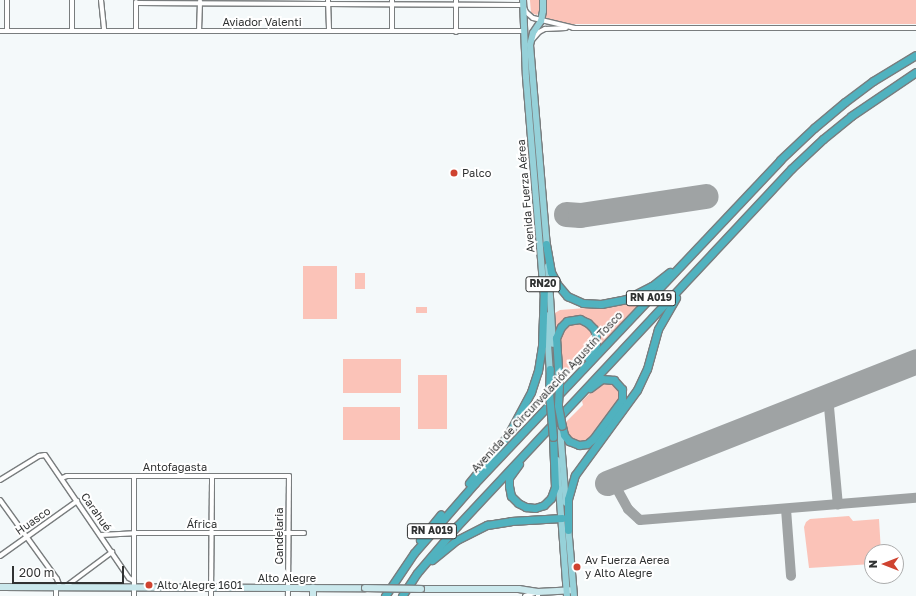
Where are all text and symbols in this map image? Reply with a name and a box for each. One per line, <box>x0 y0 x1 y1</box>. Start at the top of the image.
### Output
street label: Aviador Valenti <box>222 15 302 29</box>
street label: Avenida Fuerza Aérea <box>514 139 538 253</box>
place label: Palco <box>462 166 491 180</box>
marker: Palco <box>449 168 459 178</box>
road number: RN20 <box>525 276 561 292</box>
road number: RN A019 <box>625 290 677 306</box>
street label: Avenida de Circunvalación Agustín Tosco <box>469 309 625 475</box>
street label: Antofagasta <box>143 460 207 474</box>
street label: Carahué <box>78 490 114 534</box>
street label: Huasco <box>13 504 53 538</box>
street label: Candelaria <box>272 508 286 564</box>
street label: África <box>187 517 217 531</box>
road number: RN A019 <box>406 523 458 539</box>
north arrow <box>864 544 904 584</box>
place label: Av Fuerza Aerea y Alto Alegre <box>585 554 670 580</box>
scale bar <box>14 558 126 584</box>
text: N <box>866 560 879 568</box>
marker: Av Fuerza Aerea y Alto Alegre <box>572 562 582 572</box>
text: 200 m <box>19 565 54 580</box>
street label: Alto Alegre <box>258 571 316 585</box>
place label: Alto Alegre 1601 <box>157 578 242 592</box>
marker: Alto Alegre 1601 <box>144 580 154 590</box>

